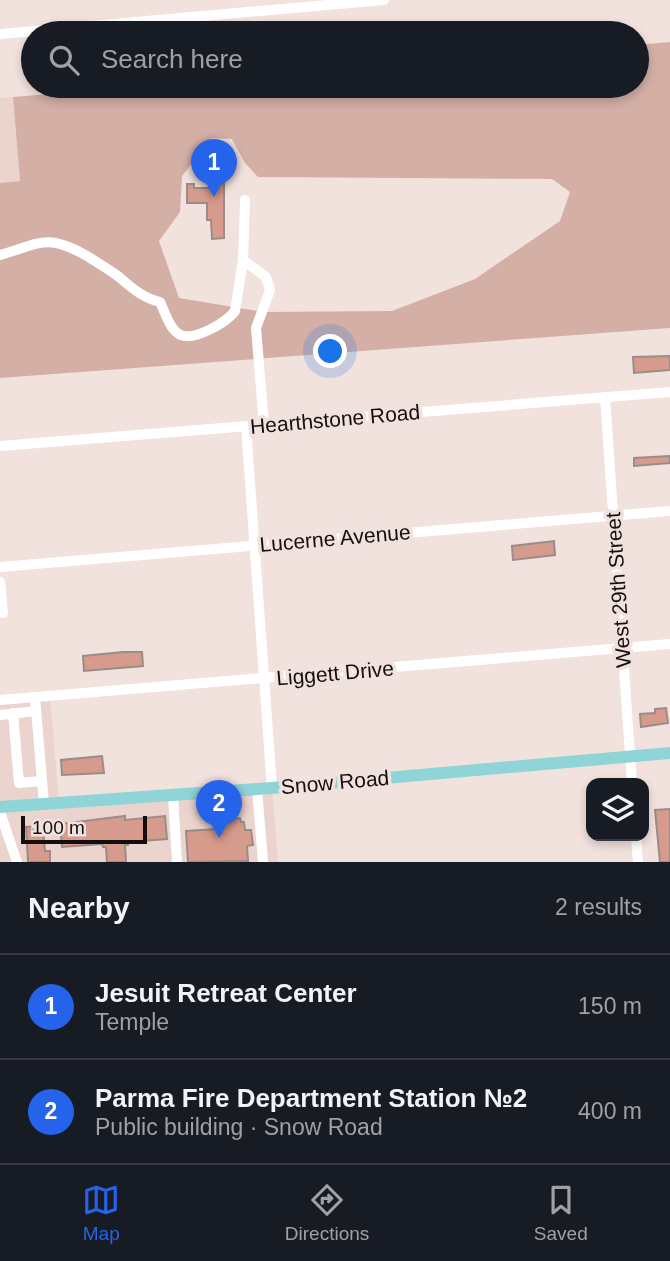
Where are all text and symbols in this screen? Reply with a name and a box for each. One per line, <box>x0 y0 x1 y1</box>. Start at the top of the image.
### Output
search box <box>21 21 649 98</box>
icon: search <box>45 41 83 79</box>
text: Search here <box>101 44 243 74</box>
pin: 1 <box>191 139 237 197</box>
your location <box>313 334 347 368</box>
street label: Hearthstone Road <box>249 400 421 438</box>
street label: West 29th Street <box>601 511 635 669</box>
street label: Lucerne Avenue <box>259 520 411 556</box>
street label: Liggett Drive <box>275 656 395 690</box>
street label: Snow Road <box>280 766 390 798</box>
map controls <box>586 778 649 841</box>
button: layers <box>586 778 649 841</box>
pin: 2 <box>196 780 242 838</box>
scale bar <box>21 813 147 845</box>
text: 100 m <box>32 817 85 838</box>
text: Nearby <box>28 891 130 924</box>
text: 2 results <box>555 894 642 920</box>
text: Jesuit Retreat Center <box>95 978 357 1008</box>
text: 1 <box>45 993 57 1019</box>
text: 150 m <box>578 993 642 1019</box>
text: Temple <box>95 1009 169 1035</box>
text: Parma Fire Department Station №2 <box>95 1083 527 1113</box>
text: 2 <box>45 1098 57 1124</box>
text: 400 m <box>578 1098 642 1124</box>
text: Public building · Snow Road <box>95 1114 383 1140</box>
tab: Map <box>82 1181 120 1245</box>
tab: Directions <box>285 1181 369 1245</box>
tab: Saved <box>534 1181 588 1245</box>

